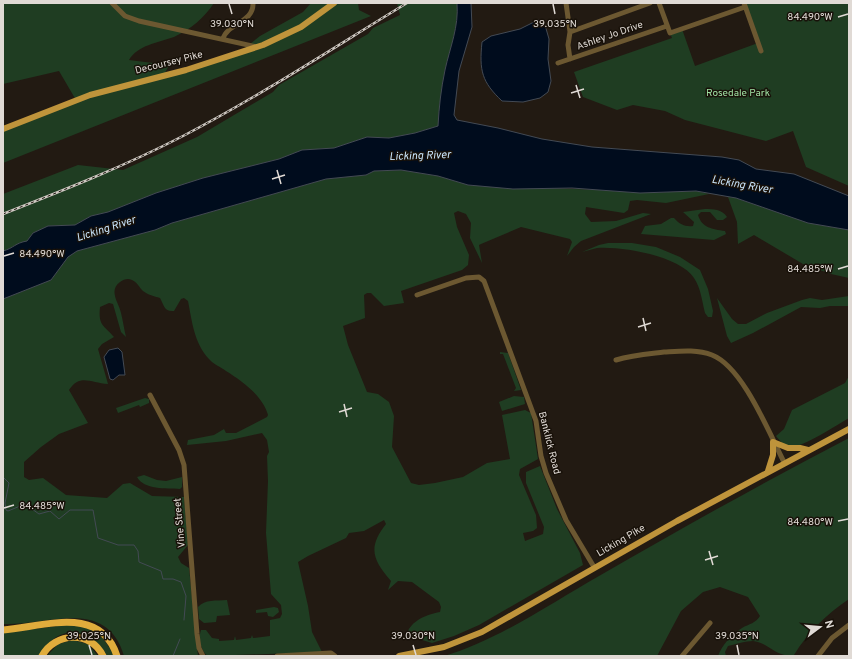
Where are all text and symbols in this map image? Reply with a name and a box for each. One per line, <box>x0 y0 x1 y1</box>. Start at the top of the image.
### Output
text: 84.490°W <box>787 11 833 24</box>
text: 39.030°N <box>210 18 254 31</box>
text: 39.035°N <box>533 18 577 31</box>
street label: Ashley Jo Drive <box>575 19 645 53</box>
street label: Decoursey Pike <box>134 48 204 78</box>
park label: Rosedale Park <box>706 87 770 100</box>
water label: Licking River <box>389 148 452 164</box>
water label: Licking River <box>710 173 774 197</box>
water label: Licking River <box>75 213 138 245</box>
text: 84.490°W <box>19 248 65 261</box>
text: 84.485°W <box>787 263 833 276</box>
street label: Banklick Road <box>535 410 563 476</box>
street label: Vine Street <box>171 497 189 549</box>
text: 84.485°W <box>19 500 65 513</box>
text: 84.480°W <box>787 516 833 529</box>
street label: Licking Pike <box>594 522 648 560</box>
north arrow <box>800 607 840 647</box>
text: N <box>821 619 836 630</box>
text: 39.025°N <box>67 630 111 643</box>
text: 39.030°N <box>391 630 435 643</box>
text: 39.035°N <box>715 630 759 643</box>

